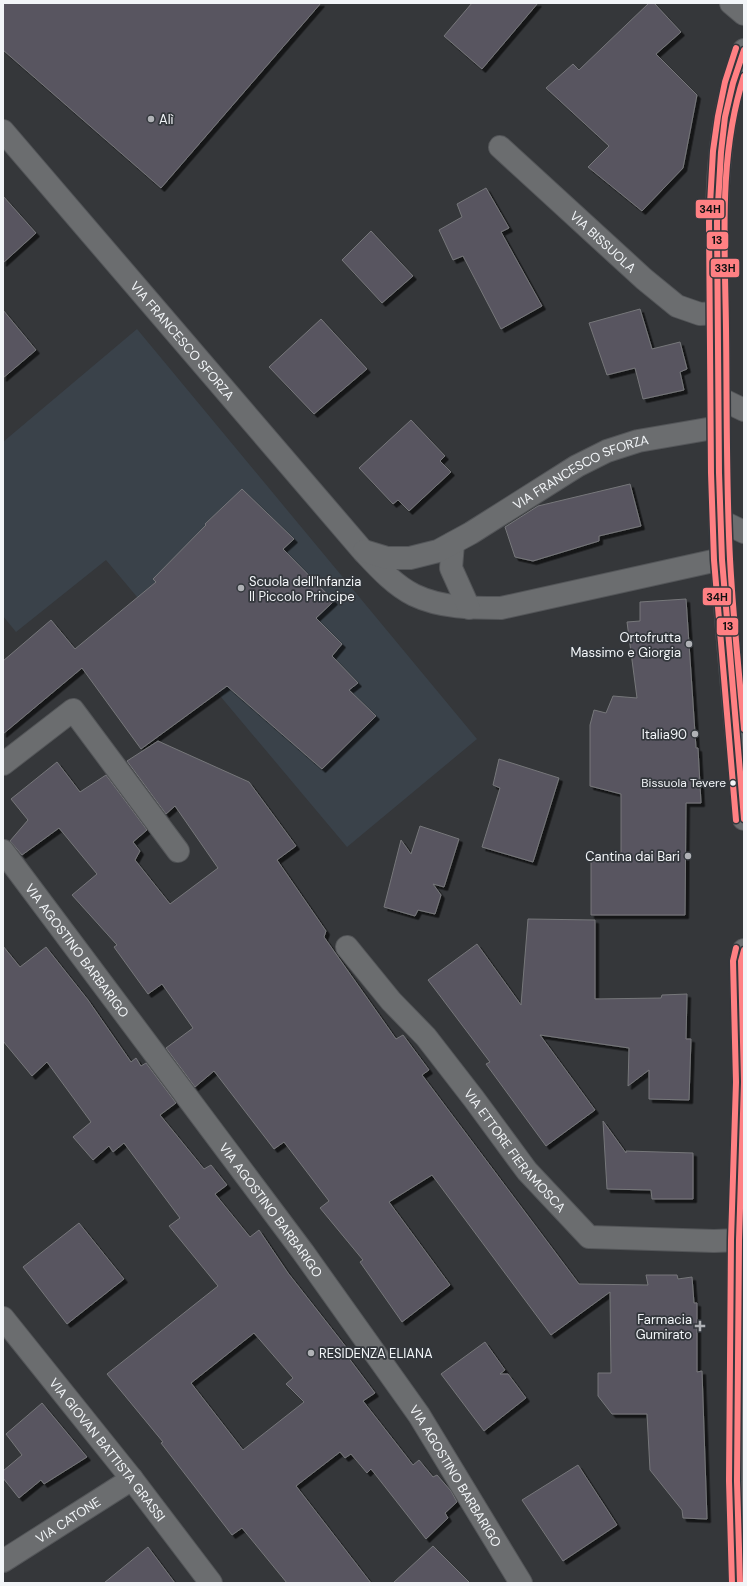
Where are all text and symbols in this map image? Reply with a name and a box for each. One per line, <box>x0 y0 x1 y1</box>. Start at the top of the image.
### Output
place label: Alì <box>159 111 174 128</box>
marker: Alì <box>146 114 156 124</box>
line badge: 34H <box>695 199 725 219</box>
text: 34H <box>699 202 721 216</box>
street label: VIA BISSUOLA <box>567 207 640 276</box>
line badge: 13 <box>706 231 729 250</box>
text: 13 <box>712 233 722 247</box>
line badge: 33H <box>710 258 740 278</box>
text: 33H <box>714 261 736 275</box>
street label: VIA FRANCESCO SFORZA <box>127 278 239 404</box>
street label: VIA FRANCESCO SFORZA <box>509 431 650 513</box>
place label: Scuola dell'Infanzia Il Piccolo Principe <box>249 573 361 605</box>
marker: Scuola dell'Infanzia Il Piccolo Principe <box>236 583 246 593</box>
line badge: 34H <box>702 587 732 606</box>
text: 34H <box>706 590 728 604</box>
line badge: 13 <box>716 617 739 636</box>
text: 13 <box>723 619 733 633</box>
place label: Ortofrutta Massimo e Giorgia <box>570 629 681 661</box>
marker: Ortofrutta Massimo e Giorgia <box>684 639 694 649</box>
place label: Italia90 <box>642 726 687 743</box>
marker: Italia90 <box>690 729 700 739</box>
place label: Bissuola Tevere <box>641 775 726 791</box>
marker: Bissuola Tevere <box>728 778 738 788</box>
place label: Cantina dai Bari <box>585 848 680 865</box>
marker: Cantina dai Bari <box>683 851 693 861</box>
street label: VIA AGOSTINO BARBARIGO <box>22 880 133 1021</box>
street label: VIA ETTORE FIERAMOSCA <box>460 1085 570 1216</box>
street label: VIA AGOSTINO BARBARIGO <box>216 1139 327 1280</box>
place label: Farmacia Gumirato <box>636 1311 692 1343</box>
marker: Farmacia Gumirato <box>695 1321 705 1331</box>
place label: RESIDENZA ELIANA <box>319 1345 433 1362</box>
marker: RESIDENZA ELIANA <box>306 1348 316 1358</box>
street label: VIA GIOVAN BATTISTA GRASSI <box>46 1374 169 1525</box>
street label: VIA AGOSTINO BARBARIGO <box>406 1402 506 1550</box>
street label: VIA CATONE <box>32 1493 104 1547</box>

